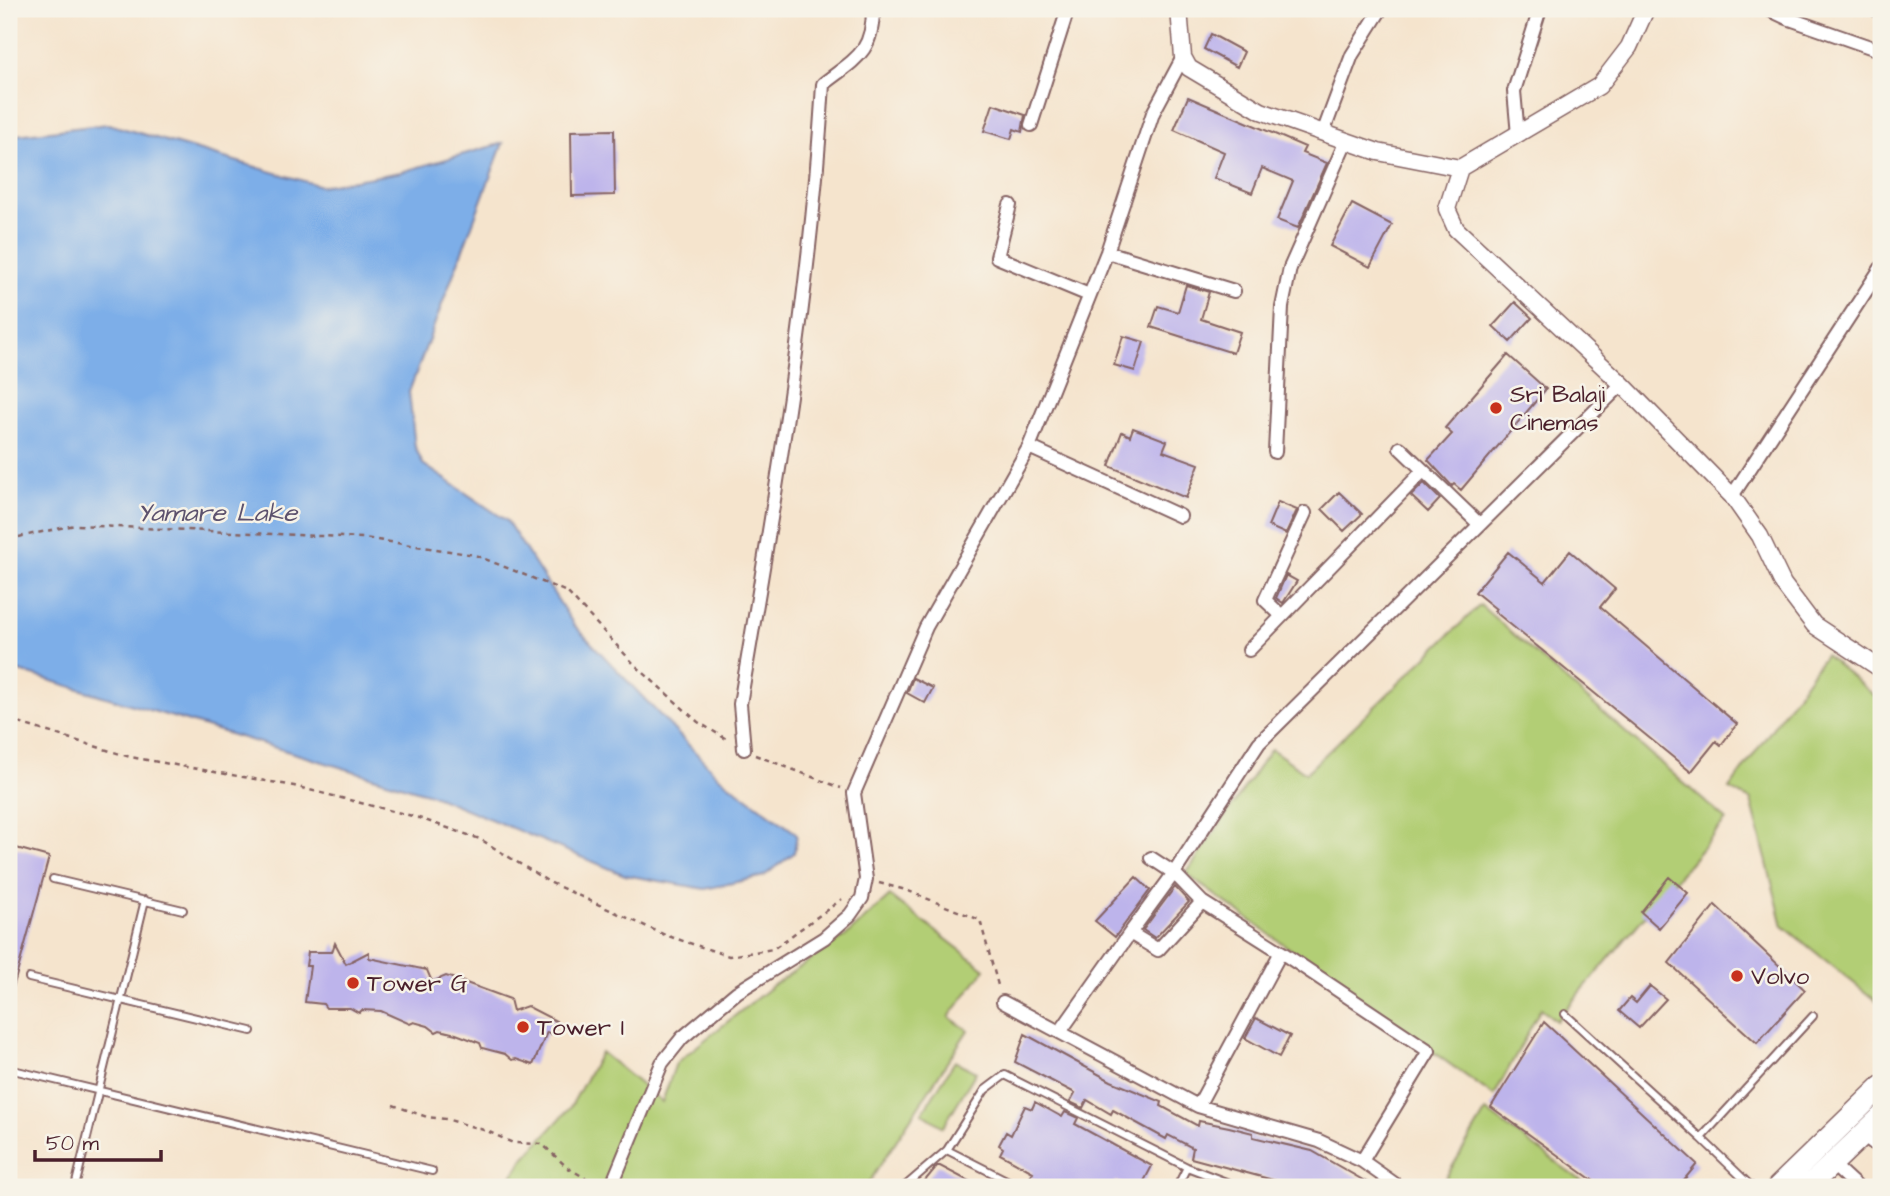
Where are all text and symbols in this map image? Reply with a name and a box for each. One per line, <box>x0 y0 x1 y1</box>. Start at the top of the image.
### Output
place label: Sri Balaji Cinemas <box>1510 378 1605 440</box>
marker: Sri Balaji Cinemas <box>1488 400 1504 416</box>
water label: Yamare Lake <box>137 495 299 531</box>
place label: Volvo <box>1751 960 1810 994</box>
place label: Tower G <box>367 967 468 1001</box>
marker: Volvo <box>1729 968 1745 984</box>
marker: Tower G <box>345 975 361 991</box>
place label: Tower I <box>537 1011 624 1045</box>
marker: Tower I <box>515 1019 531 1035</box>
scale bar <box>35 1119 161 1163</box>
text: 50 m <box>46 1129 100 1158</box>

